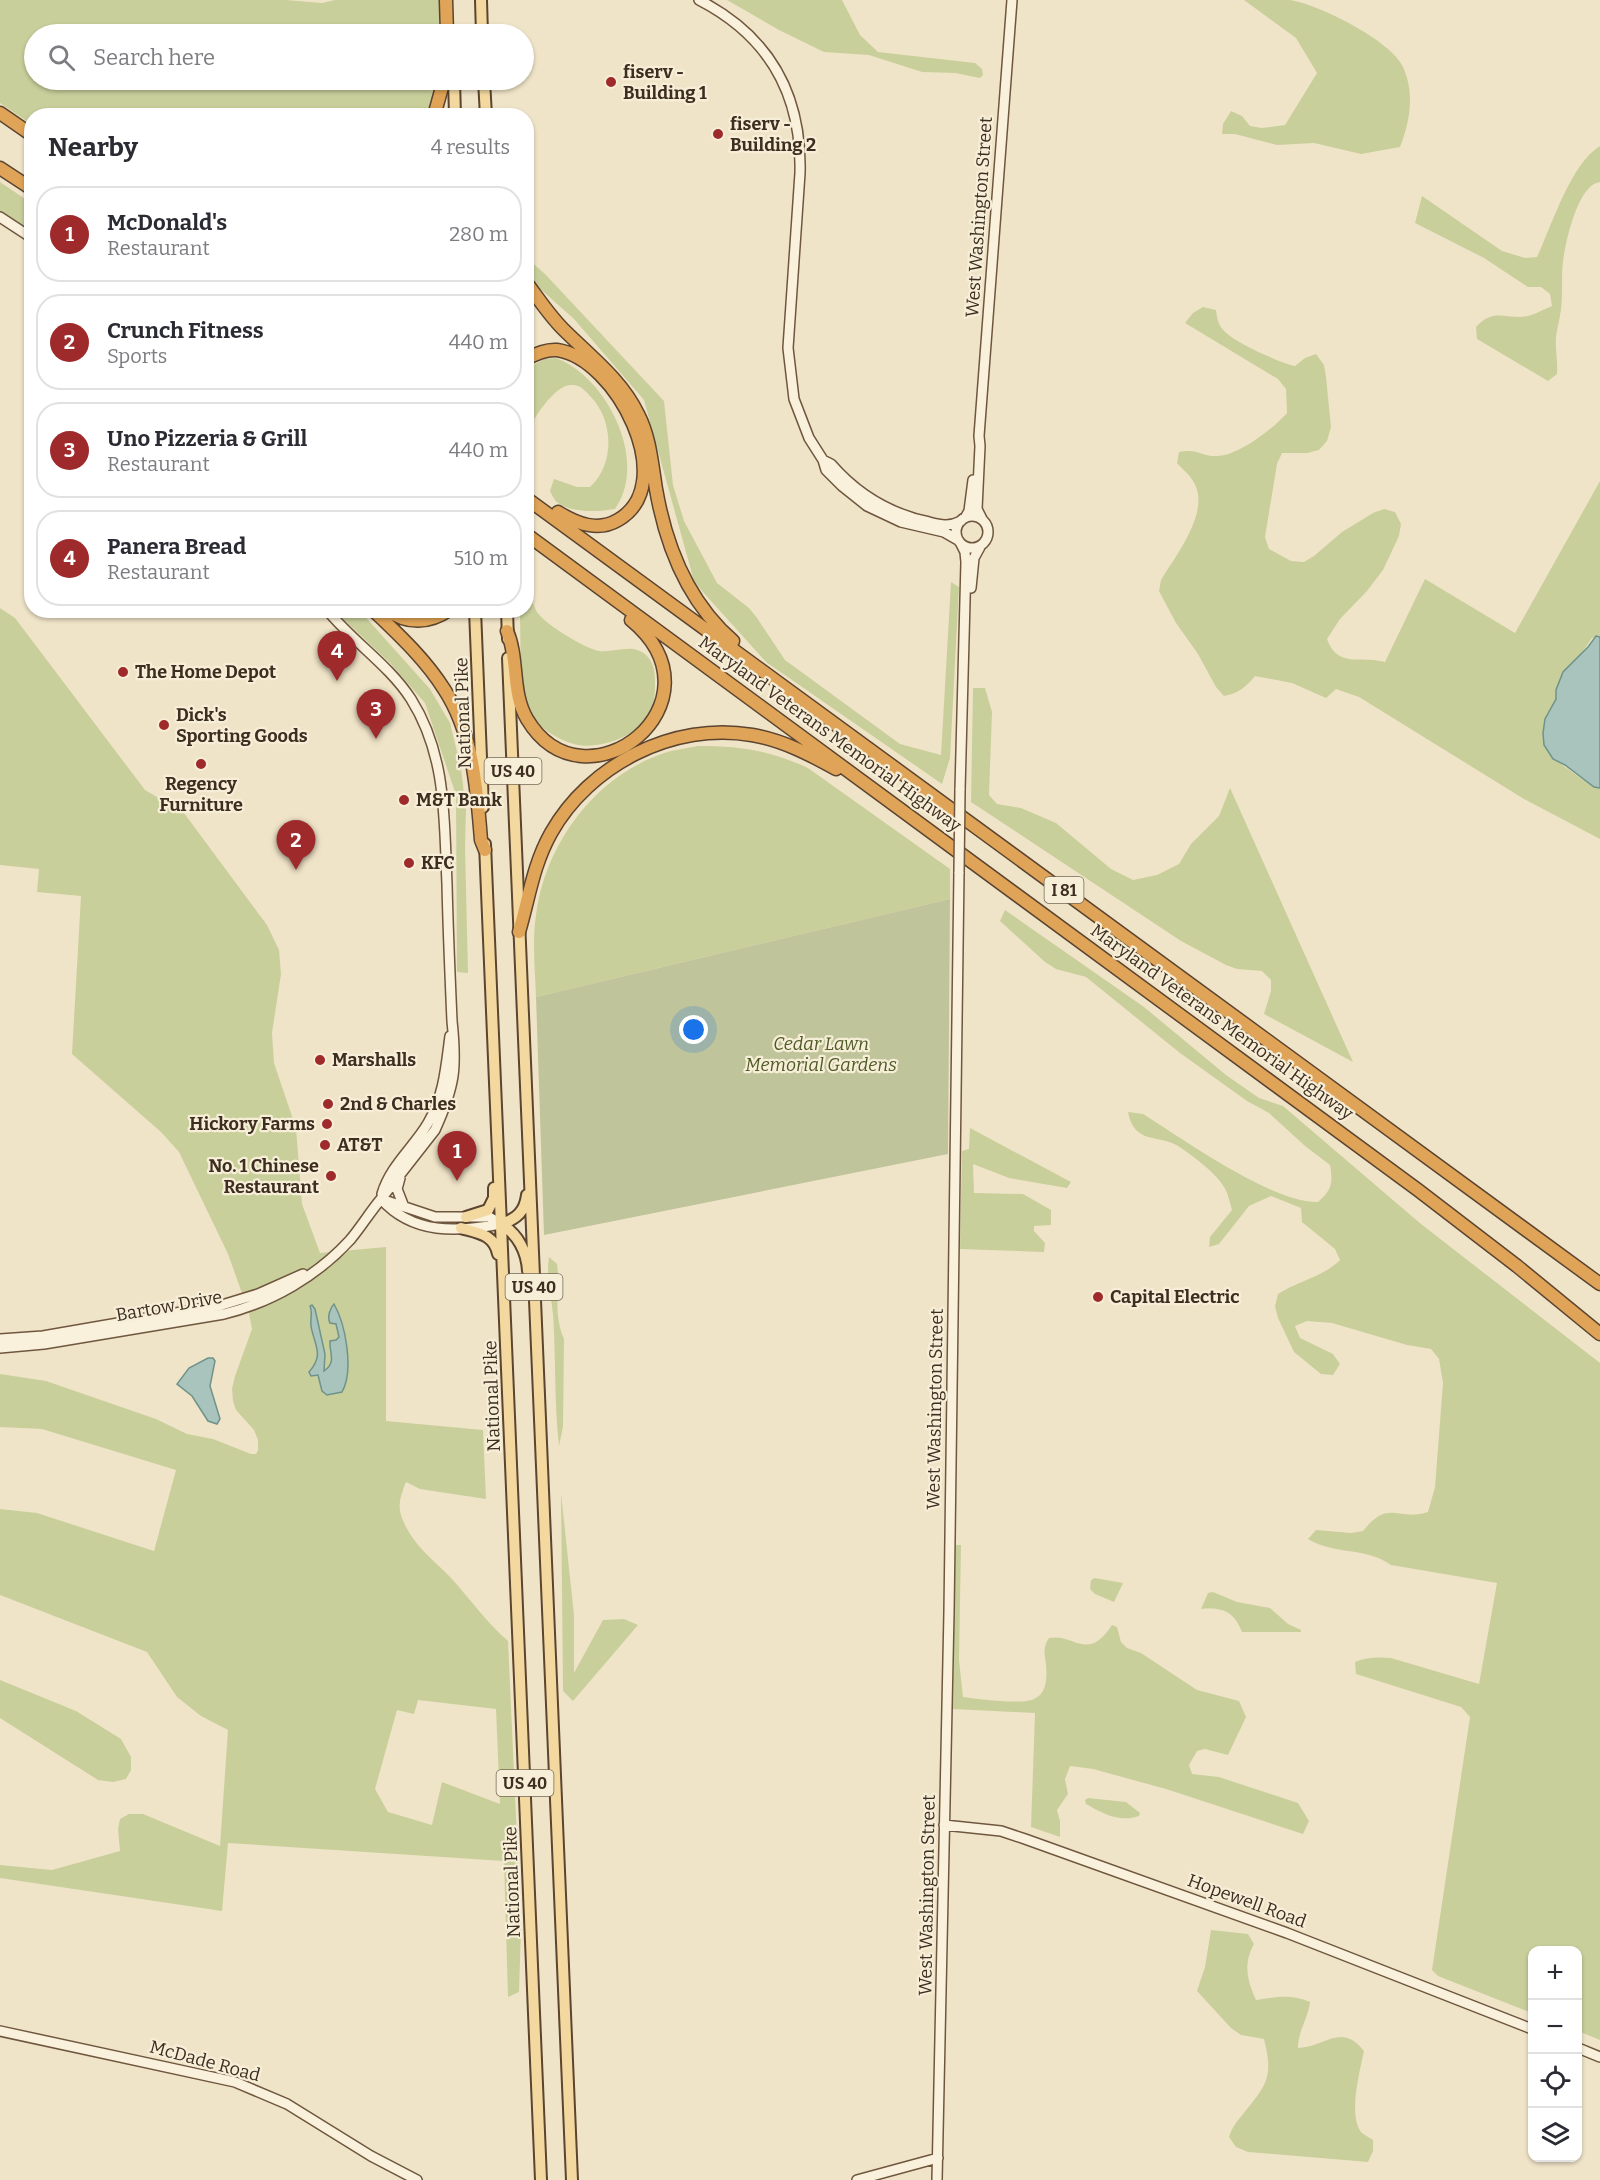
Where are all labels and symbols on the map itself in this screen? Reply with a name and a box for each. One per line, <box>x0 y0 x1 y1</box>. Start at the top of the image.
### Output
place label: fiserv - Building 1 <box>623 61 707 104</box>
marker: fiserv - Building 1 <box>604 75 618 89</box>
place label: fiserv - Building 2 <box>730 113 816 156</box>
street label: West Washington Street <box>961 115 997 318</box>
marker: fiserv - Building 2 <box>711 127 725 141</box>
street label: Maryland Veterans Memorial Highway <box>694 631 966 837</box>
pin: 4 <box>318 632 356 681</box>
street label: National Pike <box>450 657 476 769</box>
place label: The Home Depot <box>135 661 276 683</box>
marker: The Home Depot <box>116 665 130 679</box>
pin: 3 <box>356 690 395 739</box>
place label: Dick's Sporting Goods <box>176 704 308 747</box>
marker: Dick's Sporting Goods <box>157 718 171 732</box>
marker: Regency Furniture <box>194 757 208 771</box>
road number: US 40 <box>484 758 542 784</box>
place label: Regency Furniture <box>159 773 243 816</box>
place label: M&T Bank <box>416 789 502 811</box>
marker: M&T Bank <box>397 793 411 807</box>
pin: 2 <box>276 820 316 870</box>
place label: KFC <box>421 852 455 874</box>
marker: KFC <box>402 856 416 870</box>
road number: I 81 <box>1044 877 1084 903</box>
street label: Maryland Veterans Memorial Highway <box>1086 919 1358 1125</box>
your location <box>679 1015 708 1044</box>
park label: Cedar Lawn Memorial Gardens <box>745 1033 897 1076</box>
place label: Marshalls <box>332 1049 416 1071</box>
marker: Marshalls <box>313 1053 327 1067</box>
place label: 2nd & Charles <box>340 1093 456 1115</box>
marker: 2nd & Charles <box>321 1097 335 1111</box>
place label: Hickory Farms <box>189 1113 315 1135</box>
marker: Hickory Farms <box>320 1117 334 1131</box>
pin: 1 <box>438 1132 476 1181</box>
place label: AT&T <box>337 1134 383 1156</box>
marker: AT&T <box>318 1138 332 1152</box>
place label: No. 1 Chinese Restaurant <box>208 1155 319 1198</box>
marker: No. 1 Chinese Restaurant <box>324 1169 338 1183</box>
road number: US 40 <box>506 1274 562 1300</box>
street label: Bartow Drive <box>114 1286 224 1326</box>
place label: Capital Electric <box>1110 1286 1240 1308</box>
marker: Capital Electric <box>1091 1290 1105 1304</box>
street label: West Washington Street <box>922 1308 948 1510</box>
street label: National Pike <box>479 1340 505 1452</box>
road number: US 40 <box>496 1770 554 1796</box>
street label: West Washington Street <box>914 1794 940 1996</box>
street label: National Pike <box>499 1826 525 1938</box>
street label: Hopewell Road <box>1185 1869 1310 1933</box>
street label: McDade Road <box>147 2036 263 2086</box>

